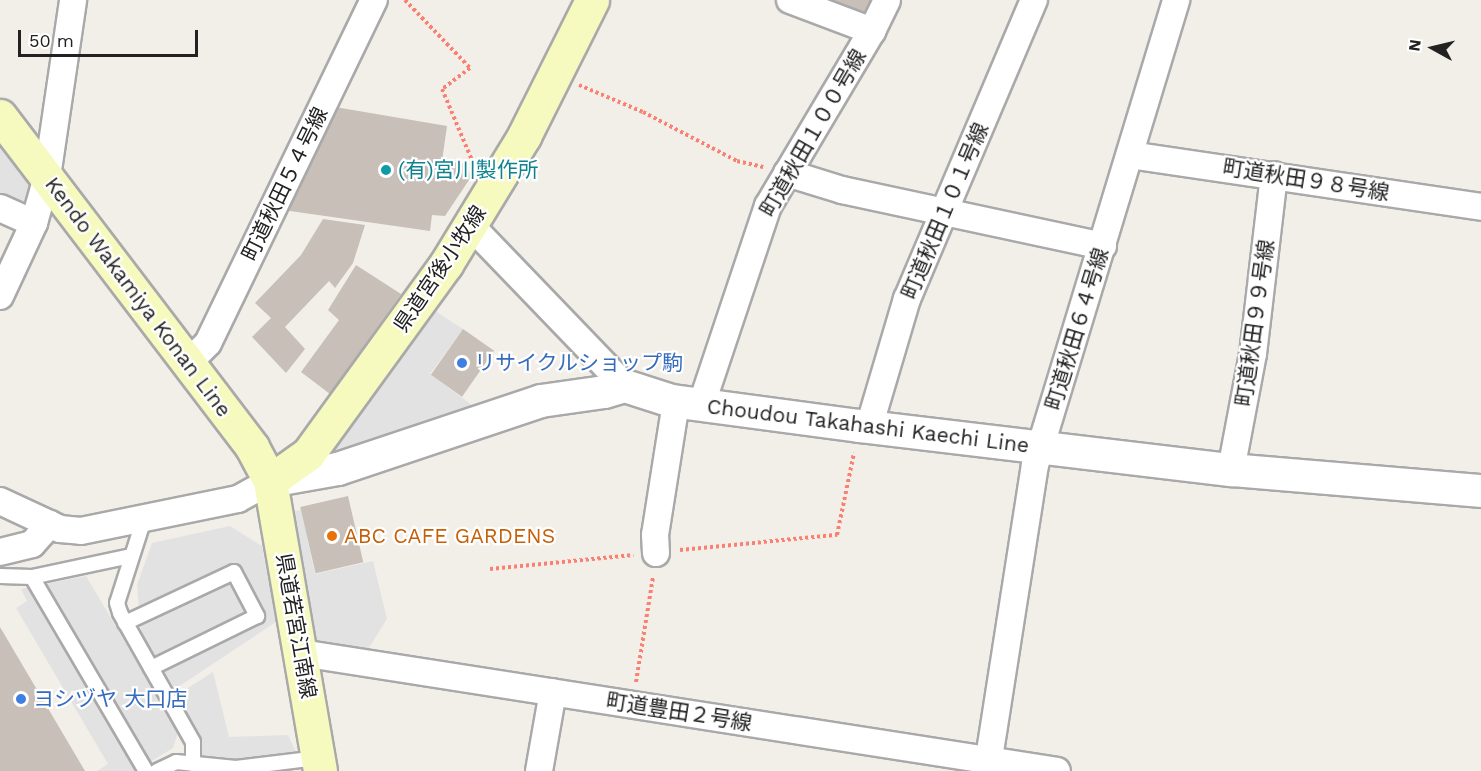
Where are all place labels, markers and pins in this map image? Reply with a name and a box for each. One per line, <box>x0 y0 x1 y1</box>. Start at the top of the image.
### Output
place label: (有)宮川製作所 <box>398 157 539 183</box>
marker: (有)宮川製作所 <box>379 163 393 177</box>
place label: リサイクルショップ駒 <box>474 350 684 376</box>
marker: リサイクルショップ駒 <box>455 356 469 370</box>
place label: ABC CAFE GARDENS <box>344 523 555 549</box>
marker: ABC CAFE GARDENS <box>325 529 339 543</box>
place label: ヨシヅヤ 大口店 <box>33 686 187 712</box>
marker: ヨシヅヤ 大口店 <box>14 692 28 706</box>

